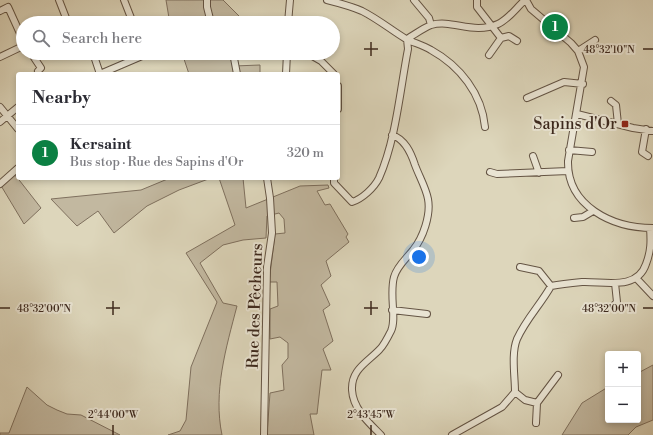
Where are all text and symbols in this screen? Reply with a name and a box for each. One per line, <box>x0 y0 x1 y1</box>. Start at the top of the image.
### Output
pin: 1 <box>542 12 568 42</box>
search box <box>16 16 340 60</box>
icon: search <box>30 27 52 49</box>
text: Search here <box>62 29 142 48</box>
text: 48°32'10"N <box>583 44 635 56</box>
text: Nearby <box>32 87 91 109</box>
place label: Sapins d'Or <box>533 114 617 134</box>
marker: Sapins d'Or <box>620 119 630 129</box>
text: Kersaint <box>70 135 131 154</box>
text: 1 <box>42 145 48 161</box>
text: 320 m <box>287 145 324 161</box>
text: Bus stop · Rue des Sapins d'Or <box>70 154 244 170</box>
street label: Rue des Pêcheurs <box>243 243 267 369</box>
your location <box>409 247 429 267</box>
text: 48°32'00"N <box>17 303 71 315</box>
text: 48°32'00"N <box>582 303 636 315</box>
map controls <box>605 351 641 423</box>
button: + <box>605 351 641 387</box>
button: − <box>605 387 641 423</box>
text: 2°44'00"W <box>88 409 139 421</box>
text: 2°43'45"W <box>347 409 396 421</box>

